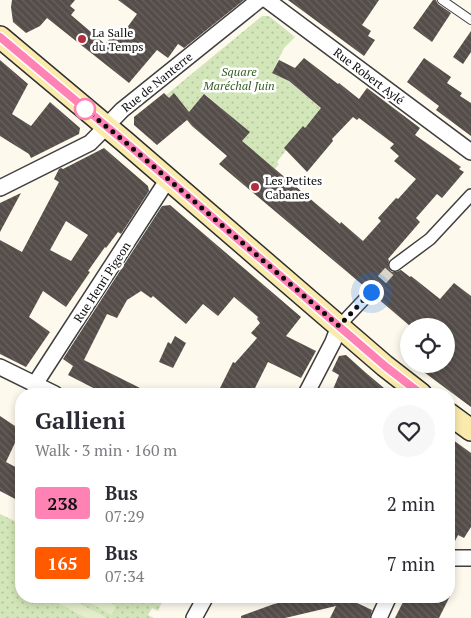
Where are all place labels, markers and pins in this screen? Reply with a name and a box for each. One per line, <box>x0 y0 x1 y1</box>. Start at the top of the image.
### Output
place label: La Salle du Temps <box>92 25 144 54</box>
marker: La Salle du Temps <box>76 33 88 45</box>
unlabelled marker <box>74 98 96 120</box>
place label: Les Petites Cabanes <box>265 173 322 202</box>
marker: Les Petites Cabanes <box>249 181 261 193</box>

